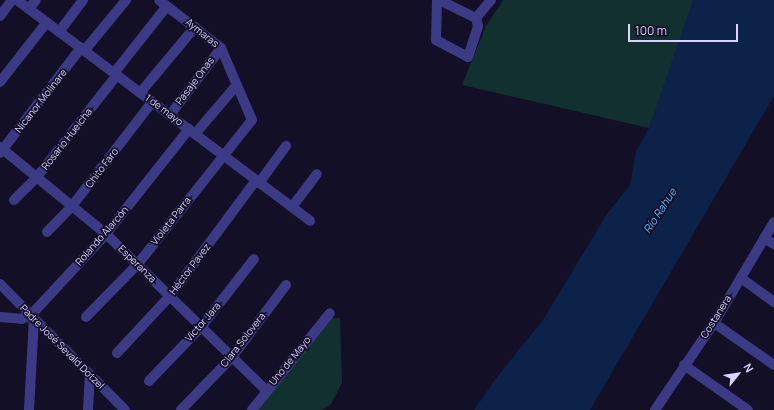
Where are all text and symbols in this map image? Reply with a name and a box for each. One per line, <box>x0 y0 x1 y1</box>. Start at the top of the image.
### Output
street label: Aymaras <box>183 16 221 50</box>
scale bar <box>630 16 740 42</box>
text: 100 m <box>635 22 667 39</box>
street label: Pasaje Onas <box>173 55 217 107</box>
street label: Nicanor Molinare <box>12 67 70 135</box>
street label: 1 de mayo <box>143 92 185 128</box>
street label: Rosario Hueicha <box>39 106 95 172</box>
street label: Chito Faro <box>83 146 121 190</box>
water label: Río Rahue <box>641 186 679 236</box>
street label: Violeta Parra <box>148 195 194 247</box>
street label: Rolando Alarcón <box>73 204 131 268</box>
street label: Héctor Pavez <box>167 241 213 297</box>
street label: Esperanza <box>116 243 158 285</box>
street label: Costanera <box>698 293 734 341</box>
street label: Víctor Jara <box>183 300 223 344</box>
street label: Padre José Sevald Dotzel <box>17 302 107 392</box>
street label: Clara Solovera <box>218 310 268 370</box>
street label: Uno de Mayo <box>267 334 313 388</box>
north arrow <box>718 354 758 394</box>
text: N <box>740 361 757 375</box>

